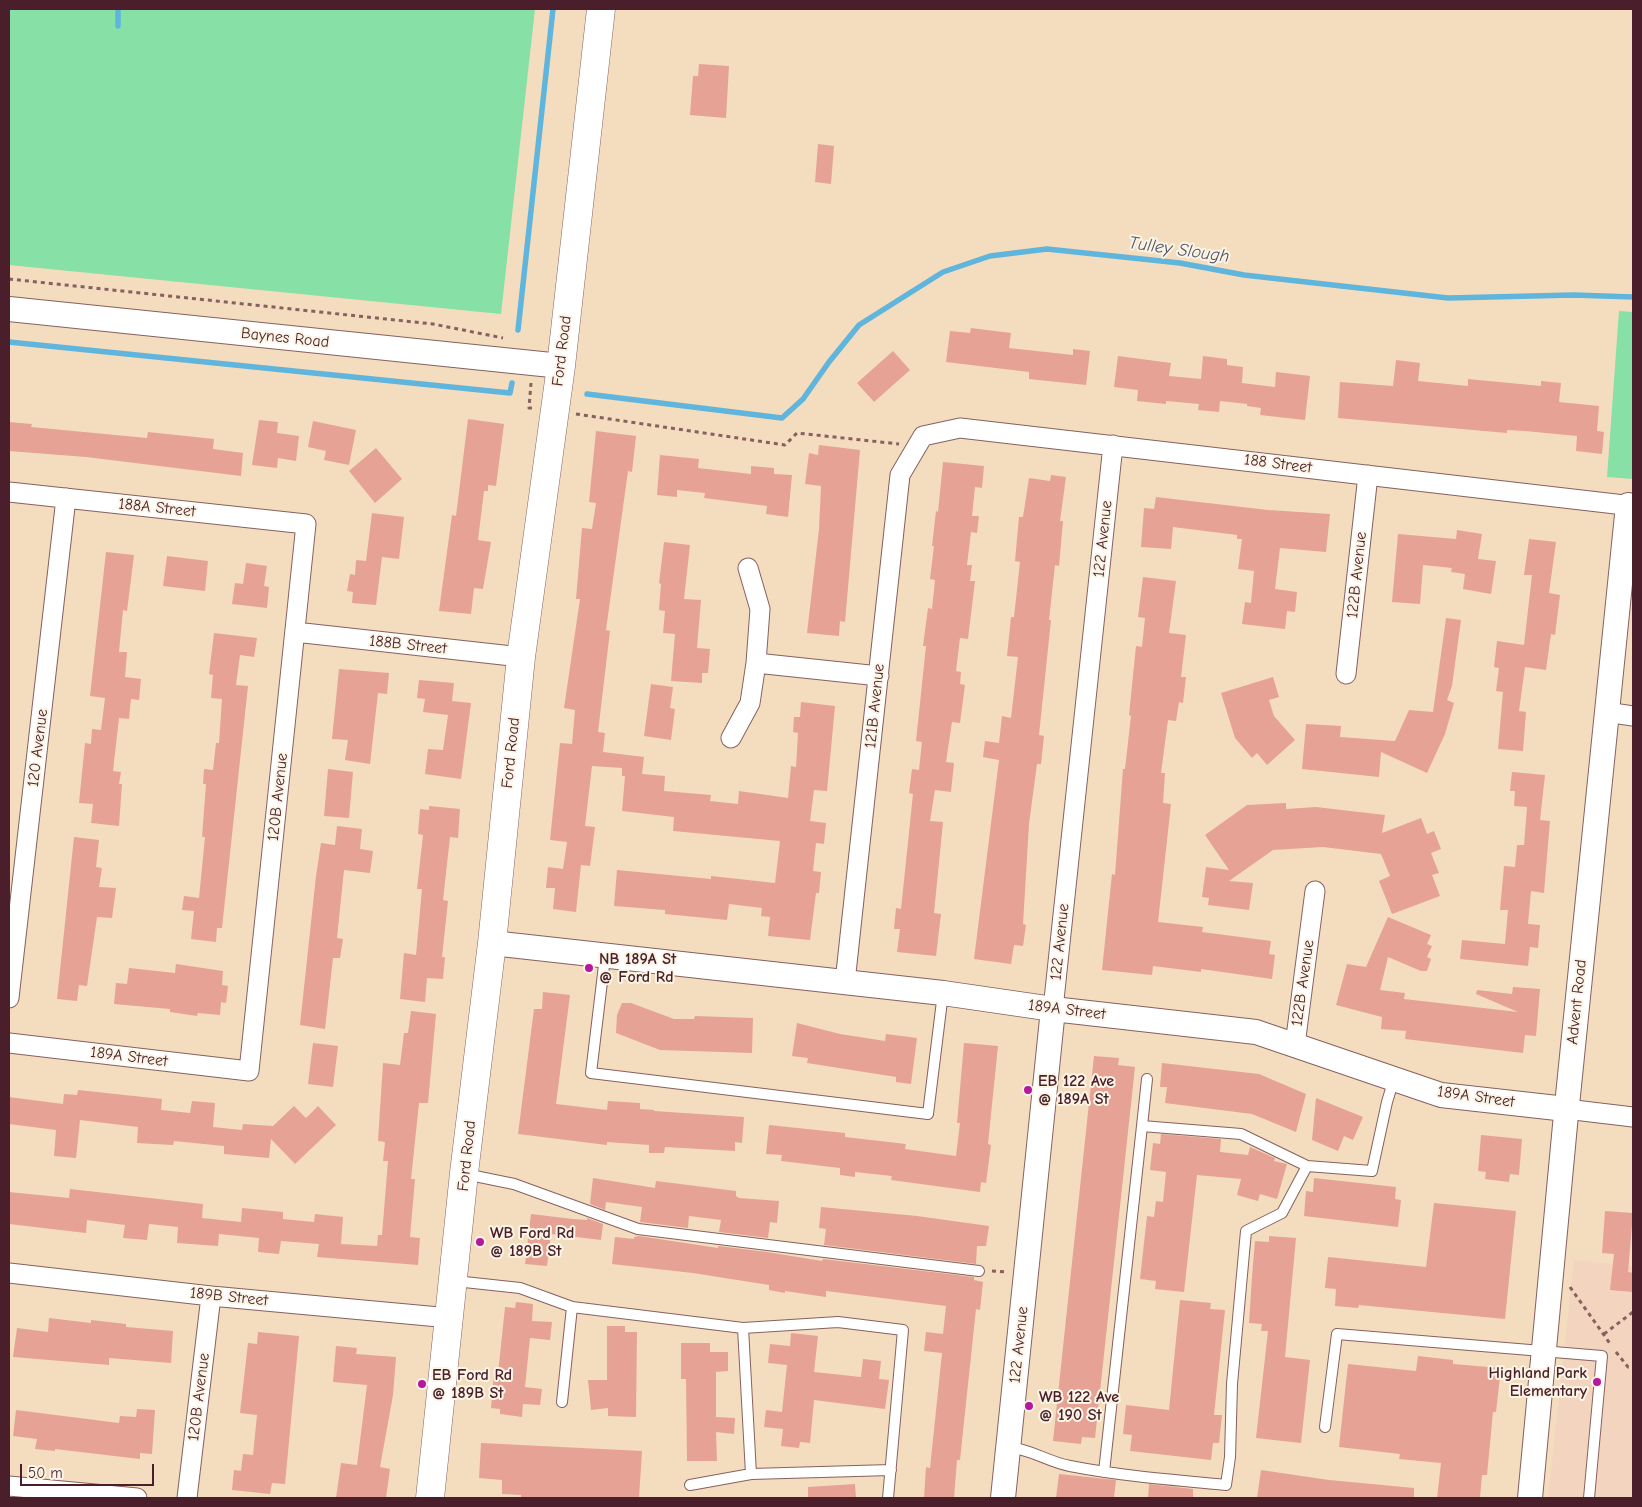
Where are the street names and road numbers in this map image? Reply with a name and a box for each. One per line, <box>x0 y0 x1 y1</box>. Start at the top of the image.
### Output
street label: Ford Road <box>548 315 576 387</box>
street label: Baynes Road <box>240 324 330 352</box>
street label: 188 Street <box>1243 450 1313 478</box>
street label: 188A Street <box>117 494 197 522</box>
street label: 122 Avenue <box>1089 500 1117 578</box>
street label: 122B Avenue <box>1343 531 1371 619</box>
street label: 188B Street <box>368 631 448 659</box>
street label: 121B Avenue <box>861 663 889 749</box>
street label: 120 Avenue <box>24 708 52 788</box>
street label: Ford Road <box>498 717 524 789</box>
street label: 120B Avenue <box>264 752 292 842</box>
street label: 122 Avenue <box>1046 903 1074 981</box>
street label: 122B Avenue <box>1287 939 1319 1027</box>
street label: Advent Road <box>1563 958 1591 1046</box>
street label: 189A Street <box>1027 996 1107 1024</box>
street label: 189A Street <box>89 1043 169 1071</box>
street label: 189A Street <box>1436 1082 1516 1112</box>
street label: Ford Road <box>454 1120 480 1192</box>
street label: 189B Street <box>189 1283 269 1311</box>
street label: 122 Avenue <box>1005 1306 1033 1384</box>
street label: 120B Avenue <box>184 1352 214 1442</box>

